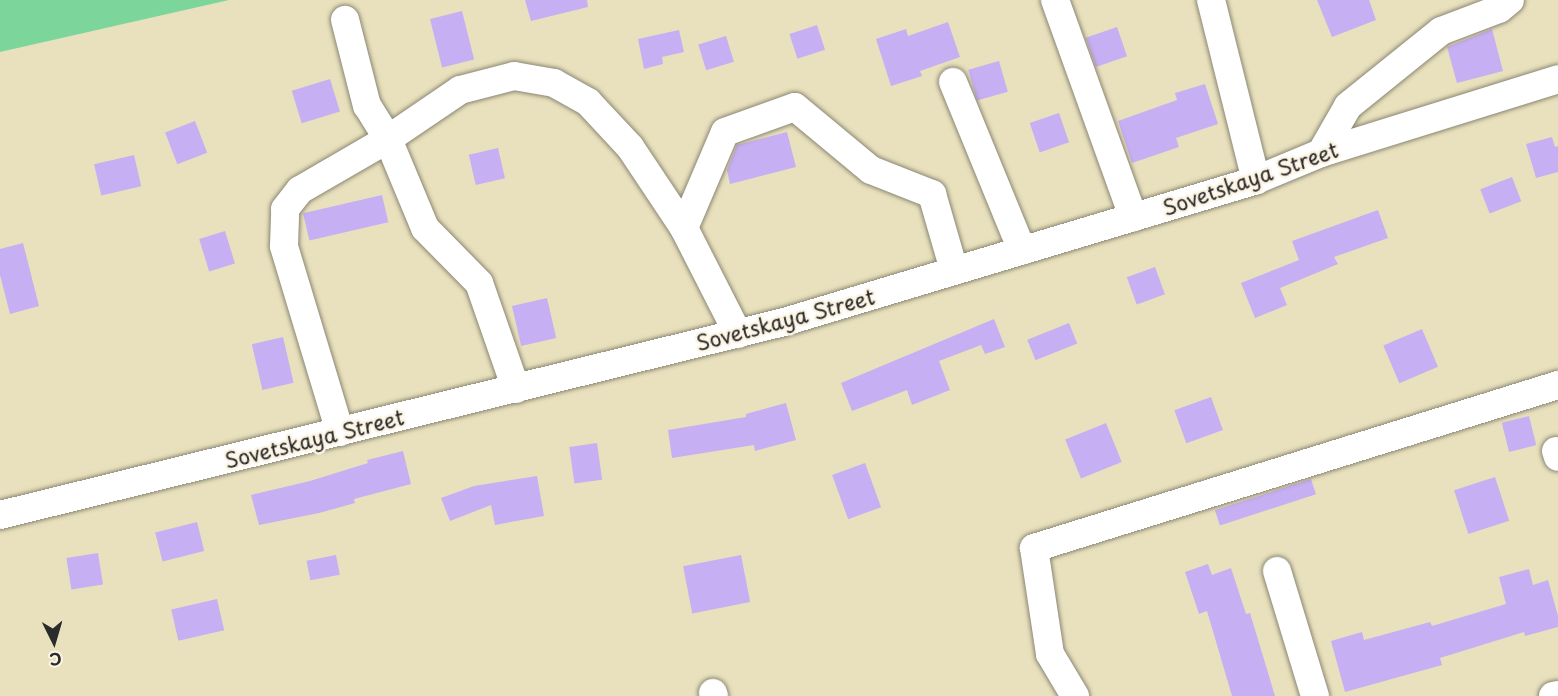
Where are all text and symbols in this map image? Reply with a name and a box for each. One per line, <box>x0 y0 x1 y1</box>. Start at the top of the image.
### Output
street label: Sovetskaya Street <box>1159 136 1341 220</box>
street label: Sovetskaya Street <box>693 283 877 355</box>
street label: Sovetskaya Street <box>222 403 406 473</box>
north arrow <box>24 612 84 672</box>
text: С <box>49 647 63 672</box>

